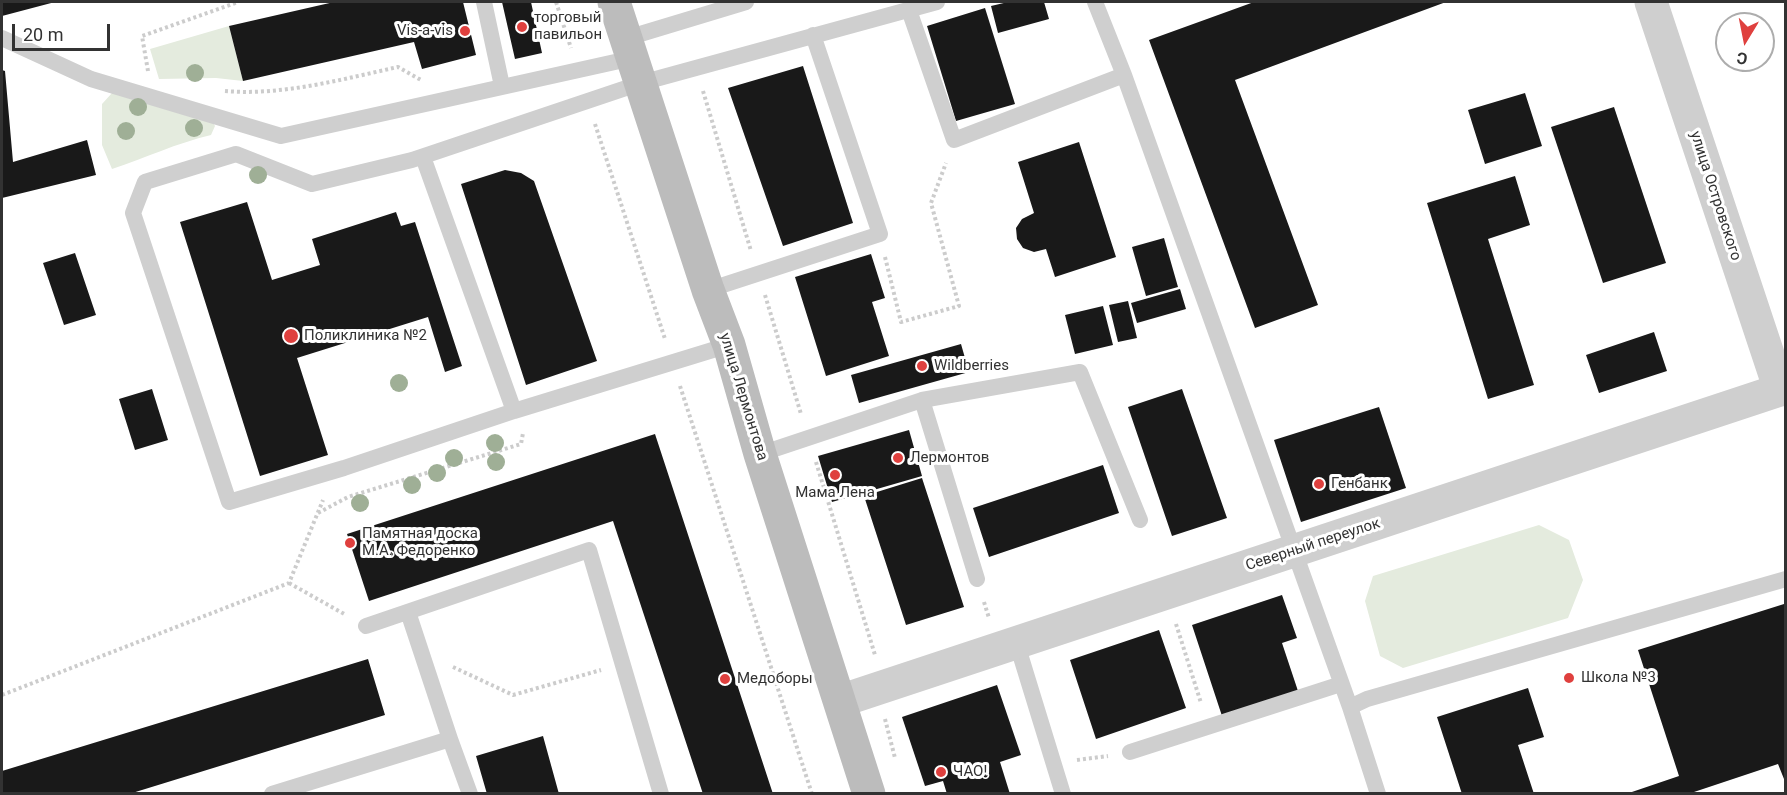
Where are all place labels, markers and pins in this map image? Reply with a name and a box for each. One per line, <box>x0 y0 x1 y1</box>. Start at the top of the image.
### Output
place label: торговый павильон <box>534 9 602 44</box>
marker: торговый павильон <box>515 20 529 34</box>
place label: Vis-a-vis <box>397 22 453 40</box>
marker: Vis-a-vis <box>458 24 472 38</box>
marker: Поликлиника №2 <box>282 327 300 345</box>
place label: Поликлиника №2 <box>304 327 427 345</box>
place label: Wildberries <box>934 357 1009 375</box>
marker: Wildberries <box>915 359 929 373</box>
place label: Лермонтов <box>910 449 989 467</box>
marker: Лермонтов <box>891 451 905 465</box>
marker: Мама Лена <box>828 468 842 482</box>
place label: Генбанк <box>1331 475 1388 493</box>
marker: Генбанк <box>1312 477 1326 491</box>
place label: Мама Лена <box>795 484 875 502</box>
place label: Памятная доска М.А. Федоренко <box>362 525 478 560</box>
marker: Памятная доска М.А. Федоренко <box>343 536 357 550</box>
place label: Школа №3 <box>1581 669 1656 687</box>
place label: Медоборы <box>737 670 813 688</box>
marker: Школа №3 <box>1562 671 1576 685</box>
marker: Медоборы <box>718 672 732 686</box>
place label: ЧАО! <box>953 763 987 781</box>
marker: ЧАО! <box>934 765 948 779</box>

